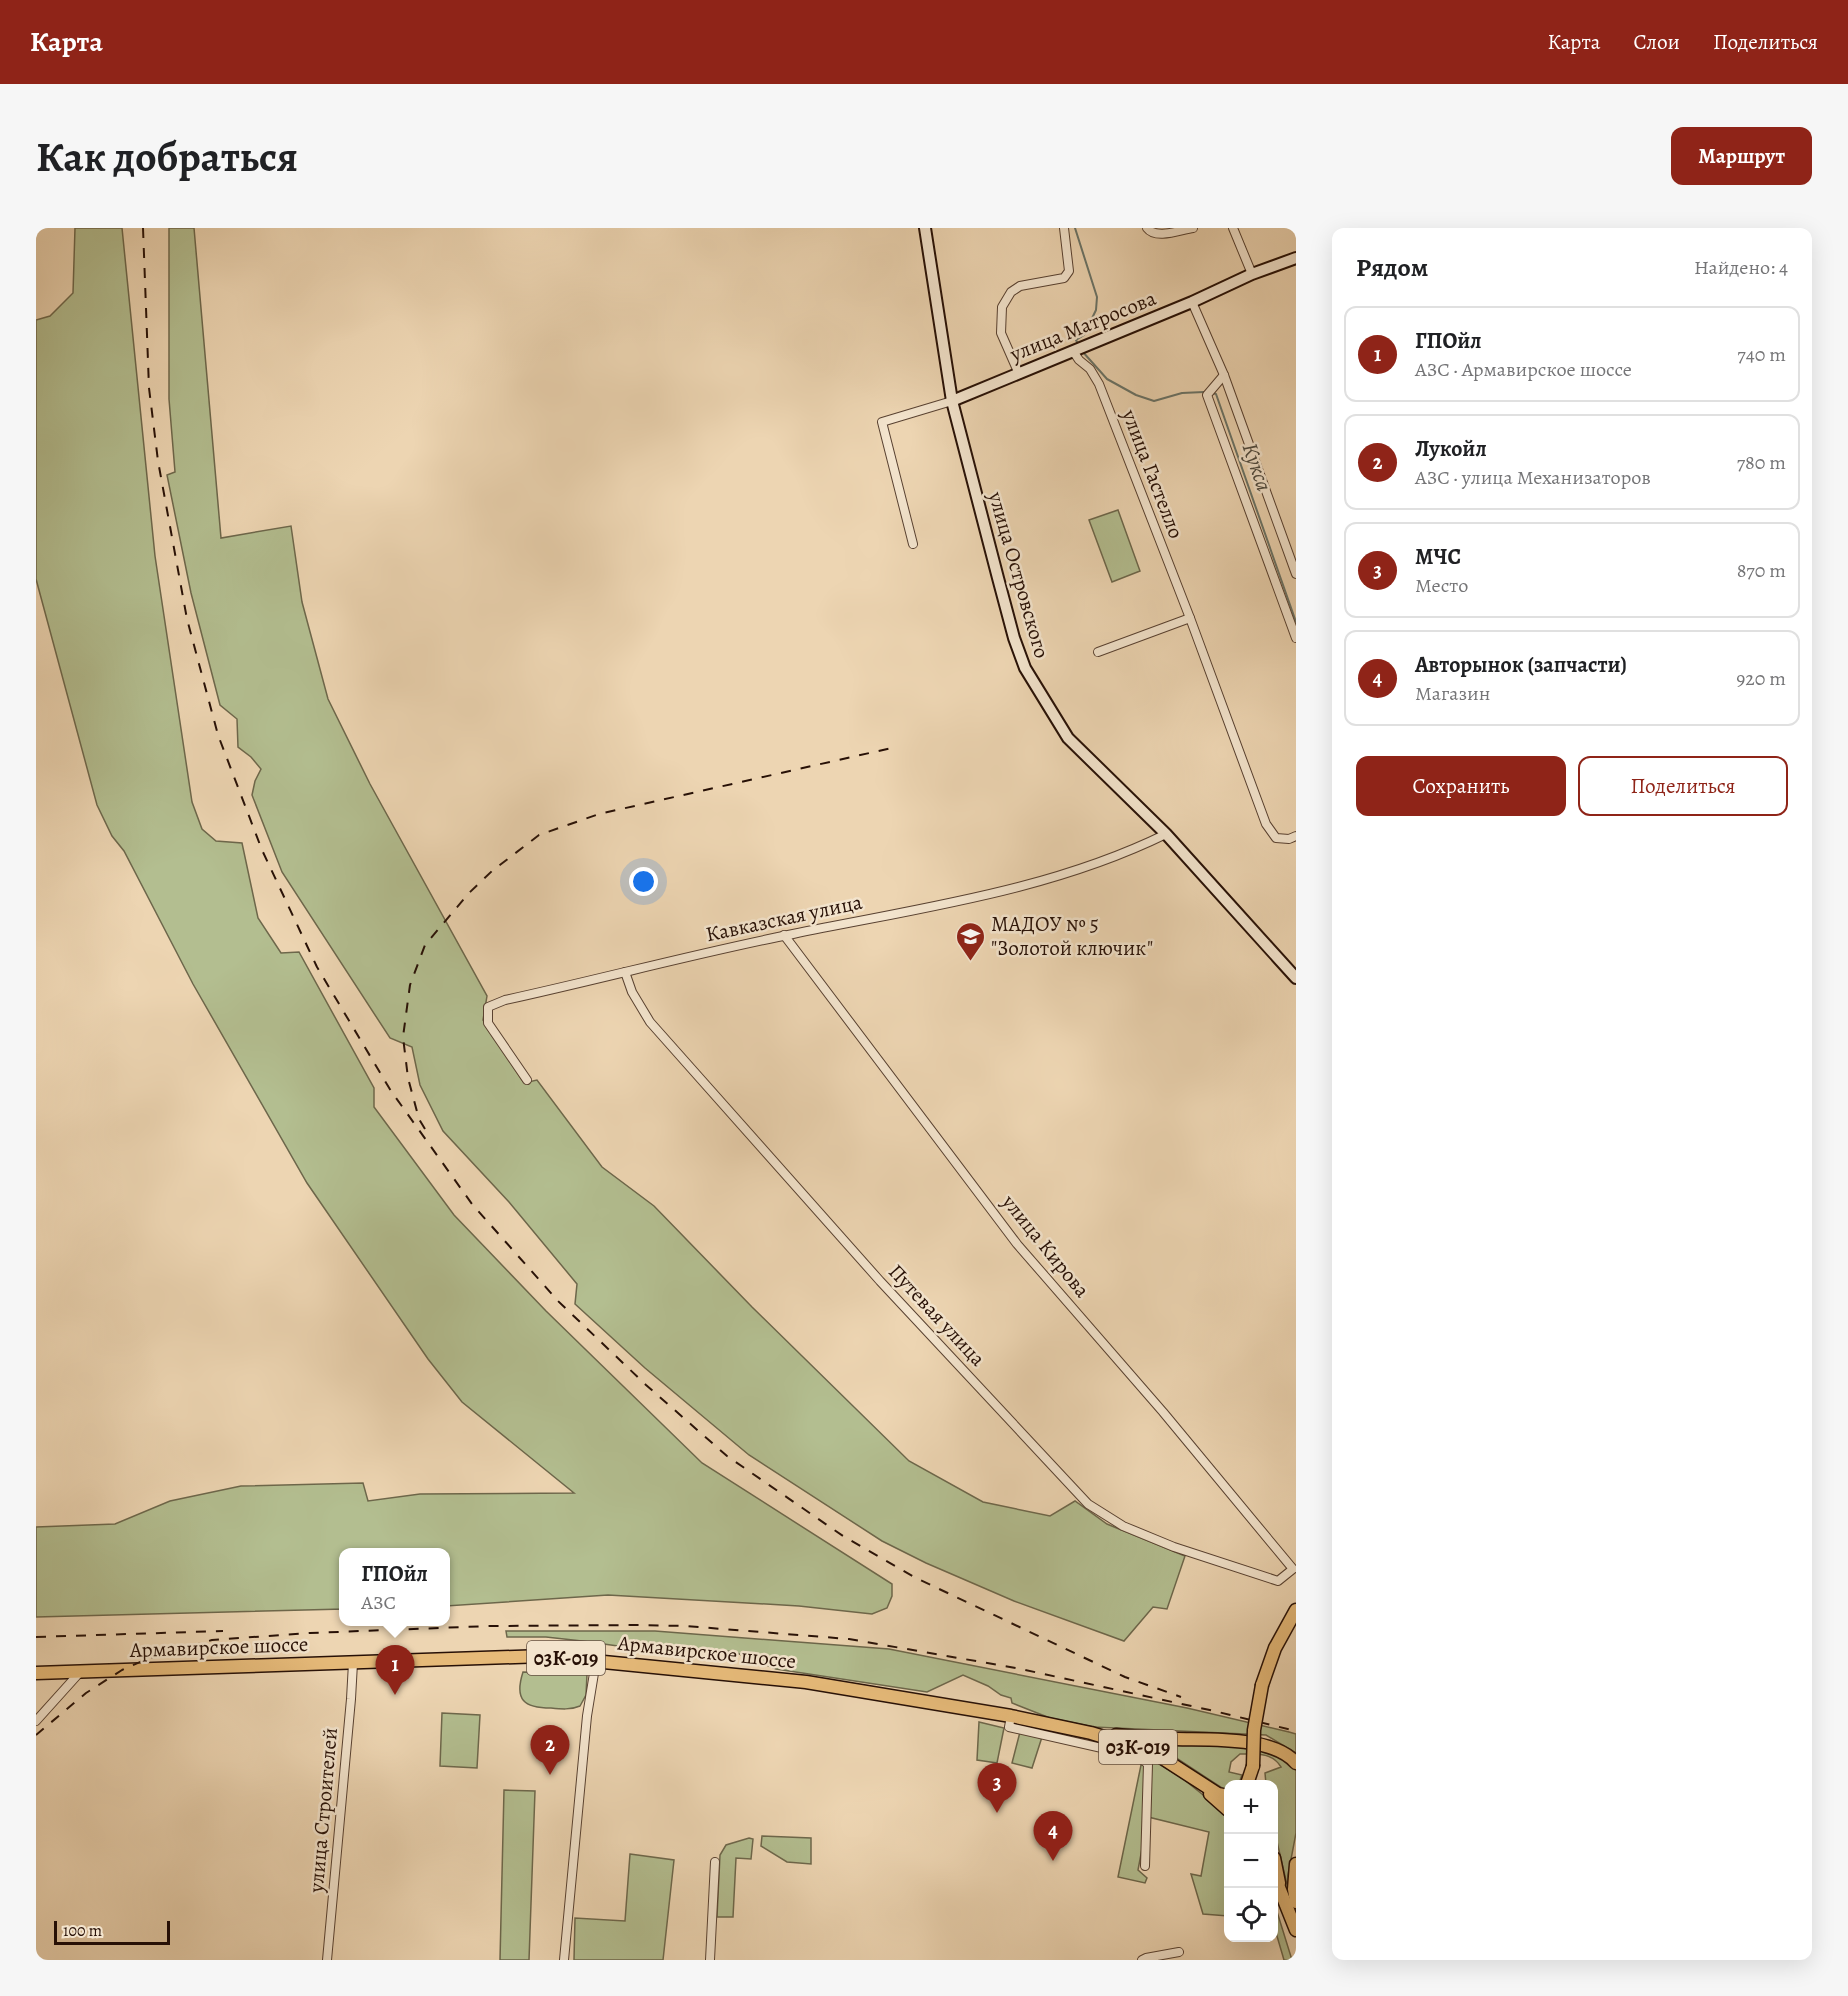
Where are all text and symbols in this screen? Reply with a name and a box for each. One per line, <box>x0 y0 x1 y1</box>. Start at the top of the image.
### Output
text: Карта <box>30 23 103 61</box>
text: Карта <box>1547 28 1600 56</box>
text: Слои <box>1633 28 1680 56</box>
text: Поделиться <box>1713 28 1818 56</box>
button: Маршрут <box>1671 127 1812 185</box>
text: Как добраться <box>36 128 298 185</box>
text: Рядом <box>1356 250 1428 285</box>
text: Найдено: 4 <box>1694 254 1788 281</box>
street label: улица Матросова <box>1005 284 1160 368</box>
text: ГПОйл <box>1415 326 1482 356</box>
text: 1 <box>1374 341 1381 368</box>
text: 740 m <box>1737 341 1786 368</box>
text: АЗС · Армавирское шоссе <box>1415 356 1632 383</box>
street label: улица Гастелло <box>1115 405 1190 543</box>
text: Лукойл <box>1415 434 1487 464</box>
water label: Кукса <box>1235 439 1279 495</box>
text: 2 <box>1373 449 1382 476</box>
text: 780 m <box>1737 449 1786 476</box>
text: АЗС · улица Механизаторов <box>1415 464 1651 491</box>
street label: улица Островского <box>982 488 1056 662</box>
text: МЧС <box>1415 542 1461 572</box>
text: 3 <box>1373 557 1382 584</box>
text: 870 m <box>1737 557 1786 584</box>
text: Место <box>1415 572 1468 599</box>
text: Авторынок (запчасти) <box>1415 650 1627 680</box>
text: 4 <box>1373 665 1382 692</box>
text: 920 m <box>1736 665 1786 692</box>
text: Магазин <box>1415 680 1490 707</box>
button: Сохранить <box>1356 756 1566 816</box>
button: Поделиться <box>1578 756 1788 816</box>
your location <box>629 867 658 896</box>
street label: Кавказская улица <box>703 888 865 948</box>
place label: МАДОУ № 5 "Золотой ключик" <box>991 910 1153 962</box>
school or university icon: МАДОУ № 5 "Золотой ключик" <box>954 920 986 962</box>
street label: улица Кирова <box>995 1188 1096 1304</box>
street label: Путевая улица <box>882 1258 992 1372</box>
popup <box>339 1548 450 1626</box>
text: ГПОйл <box>361 1559 428 1589</box>
text: АЗС <box>361 1589 396 1616</box>
street label: Армавирское шоссе <box>616 1629 797 1675</box>
street label: Армавирское шоссе <box>128 1630 309 1664</box>
road number: 03К-019 <box>527 1641 605 1675</box>
pin: 1 <box>376 1646 414 1695</box>
street label: улица Строителей <box>302 1726 344 1895</box>
pin: 2 <box>530 1726 570 1775</box>
road number: 03К-019 <box>1099 1730 1177 1764</box>
pin: 3 <box>978 1764 1016 1813</box>
map controls <box>1224 1780 1278 1942</box>
button: + <box>1224 1780 1278 1834</box>
pin: 4 <box>1034 1812 1072 1861</box>
button: − <box>1224 1834 1278 1888</box>
button: locate <box>1224 1888 1278 1942</box>
scale bar <box>54 1918 170 1946</box>
text: 100 m <box>63 1920 102 1942</box>

